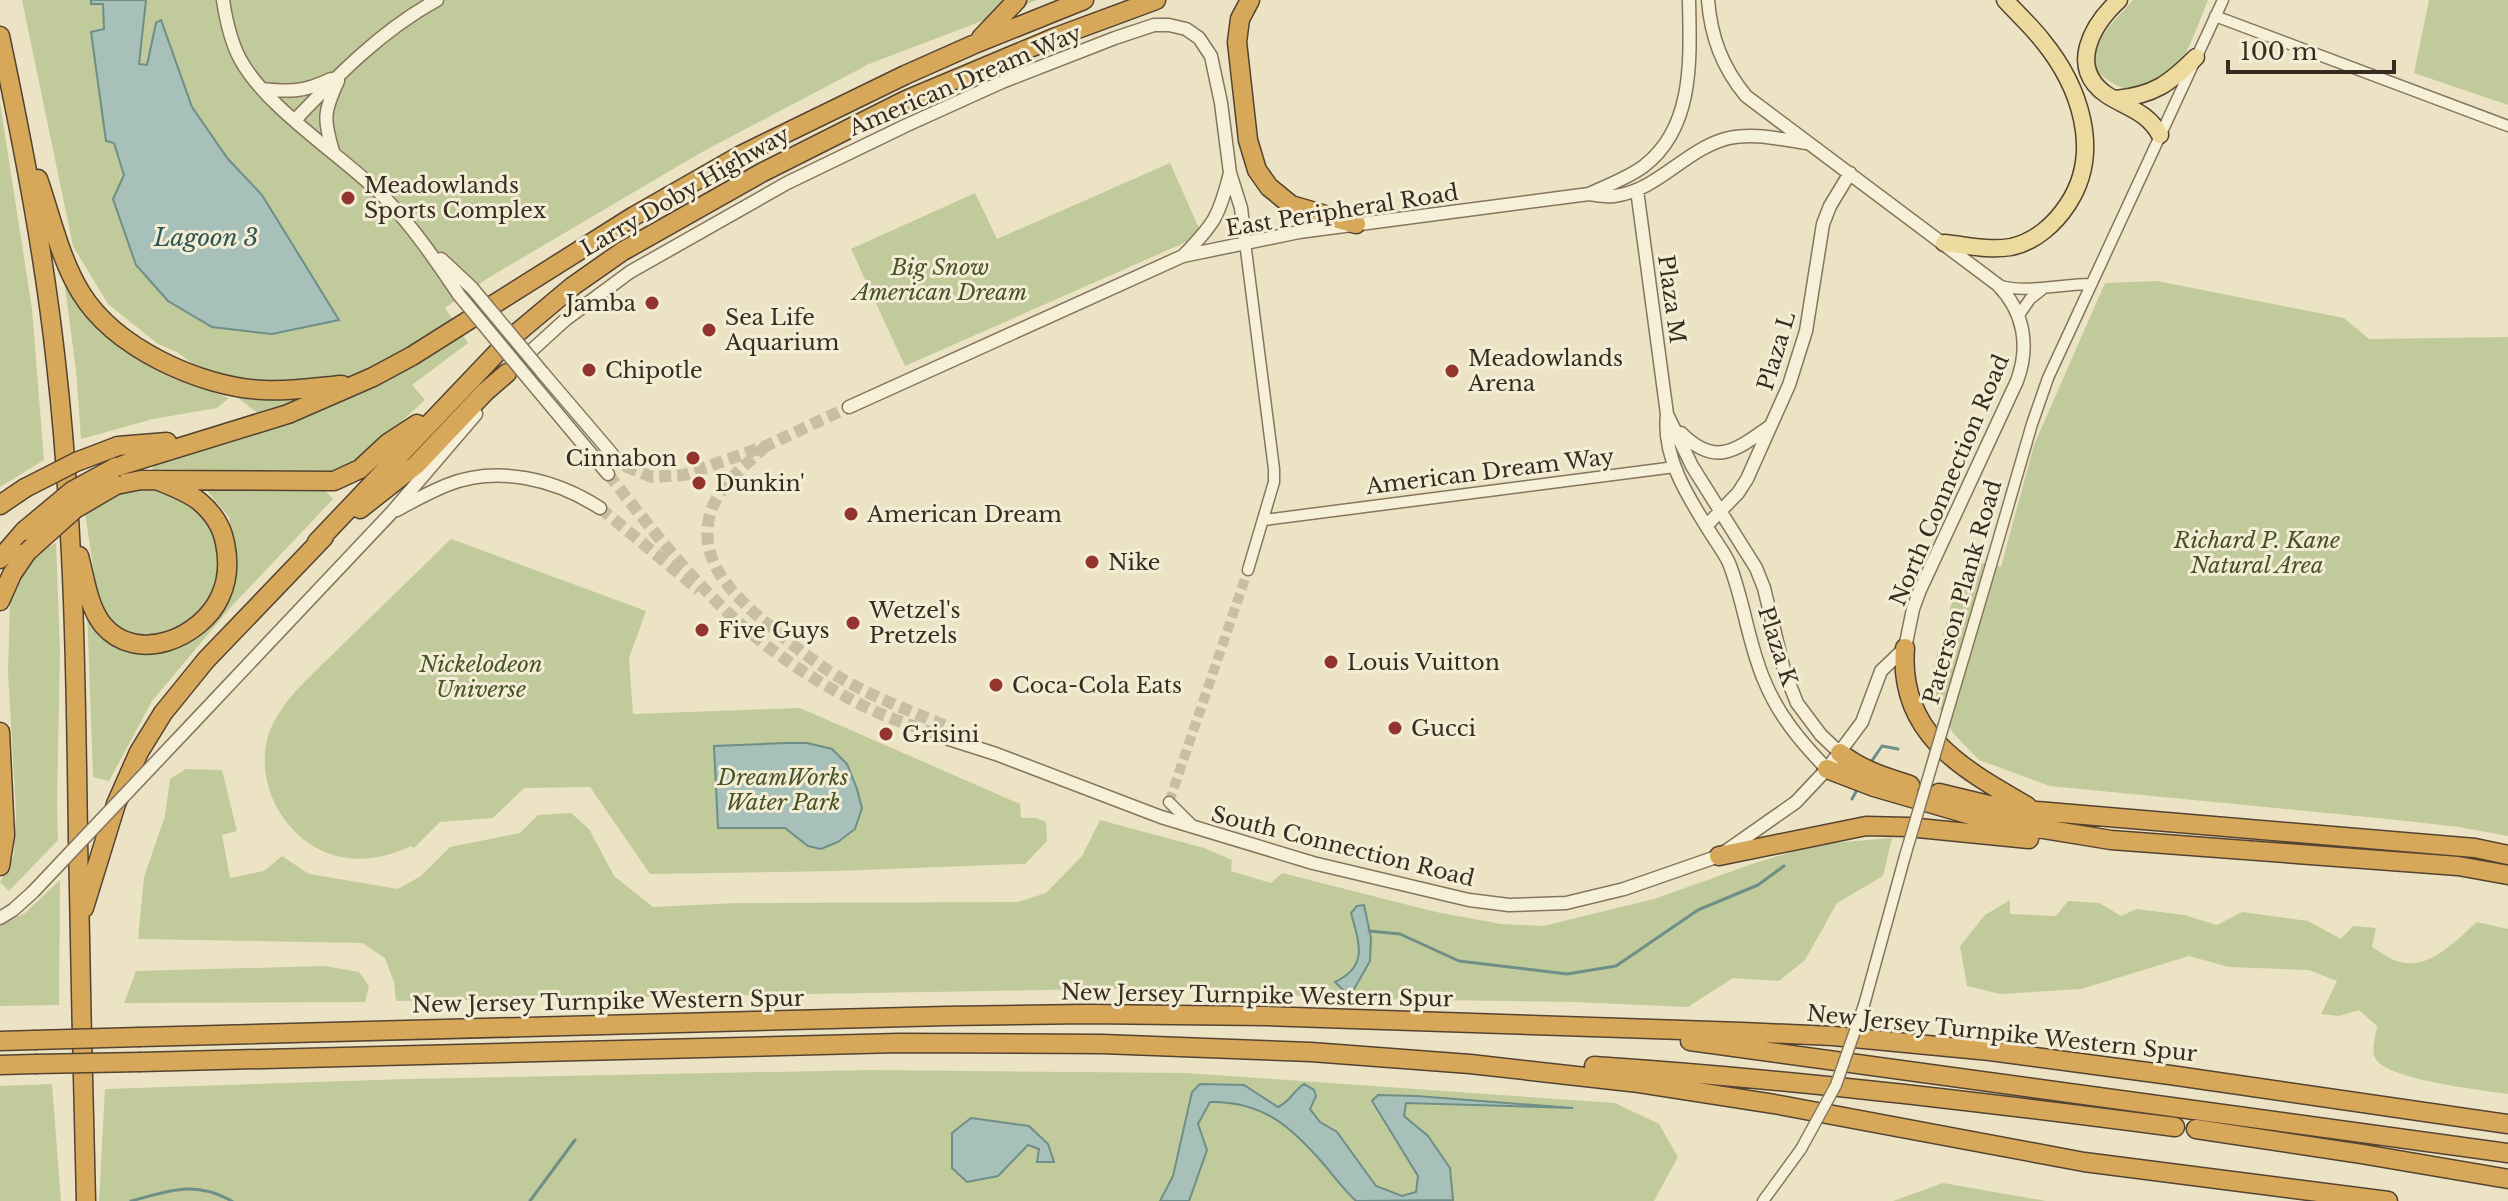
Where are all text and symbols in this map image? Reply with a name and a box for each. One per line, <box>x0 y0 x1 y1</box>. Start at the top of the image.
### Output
street label: American Dream Way <box>844 19 1085 142</box>
scale bar <box>2228 24 2394 74</box>
text: 100 m <box>2240 37 2318 66</box>
street label: Larry Doby Highway <box>576 121 794 262</box>
place label: Meadowlands Sports Complex <box>364 172 547 224</box>
street label: East Peripheral Road <box>1224 179 1460 242</box>
marker: Meadowlands Sports Complex <box>339 189 357 207</box>
water label: Lagoon 3 <box>153 223 258 252</box>
street label: Plaza M <box>1652 253 1691 345</box>
park label: Big Snow American Dream <box>850 254 1027 306</box>
place label: Jamba <box>563 290 637 317</box>
marker: Jamba <box>643 294 661 312</box>
place label: Sea Life Aquarium <box>724 304 840 356</box>
street label: Plaza L <box>1752 308 1801 394</box>
marker: Sea Life Aquarium <box>700 321 718 339</box>
place label: Meadowlands Arena <box>1467 345 1623 397</box>
street label: North Connection Road <box>1884 350 2015 610</box>
place label: Chipotle <box>605 357 703 384</box>
marker: Chipotle <box>580 361 598 379</box>
marker: Meadowlands Arena <box>1443 362 1461 380</box>
street label: American Dream Way <box>1363 443 1616 500</box>
place label: Cinnabon <box>565 445 677 472</box>
marker: Cinnabon <box>684 449 702 467</box>
place label: Dunkin' <box>715 470 805 497</box>
marker: Dunkin' <box>690 474 708 492</box>
street label: Paterson Plank Road <box>1918 477 2007 707</box>
place label: American Dream <box>866 501 1062 528</box>
marker: American Dream <box>842 505 860 523</box>
park label: Richard P. Kane Natural Area <box>2173 527 2340 579</box>
place label: Nike <box>1108 549 1160 576</box>
marker: Nike <box>1083 553 1101 571</box>
place label: Wetzel's Pretzels <box>868 597 961 649</box>
street label: Plaza K <box>1752 603 1803 690</box>
marker: Wetzel's Pretzels <box>844 614 862 632</box>
place label: Five Guys <box>718 617 830 644</box>
marker: Five Guys <box>693 621 711 639</box>
place label: Louis Vuitton <box>1347 649 1500 676</box>
park label: Nickelodeon Universe <box>418 651 543 703</box>
marker: Louis Vuitton <box>1322 653 1340 671</box>
place label: Coca-Cola Eats <box>1012 672 1182 699</box>
marker: Coca-Cola Eats <box>987 676 1005 694</box>
place label: Gucci <box>1411 715 1476 742</box>
marker: Gucci <box>1386 719 1404 737</box>
place label: Grisini <box>902 721 980 748</box>
marker: Grisini <box>877 725 895 743</box>
park label: DreamWorks Water Park <box>717 764 848 816</box>
street label: South Connection Road <box>1209 801 1477 892</box>
street label: New Jersey Turnpike Western Spur <box>1061 979 1454 1012</box>
street label: New Jersey Turnpike Western Spur <box>412 985 805 1018</box>
street label: New Jersey Turnpike Western Spur <box>1805 1000 2199 1067</box>

